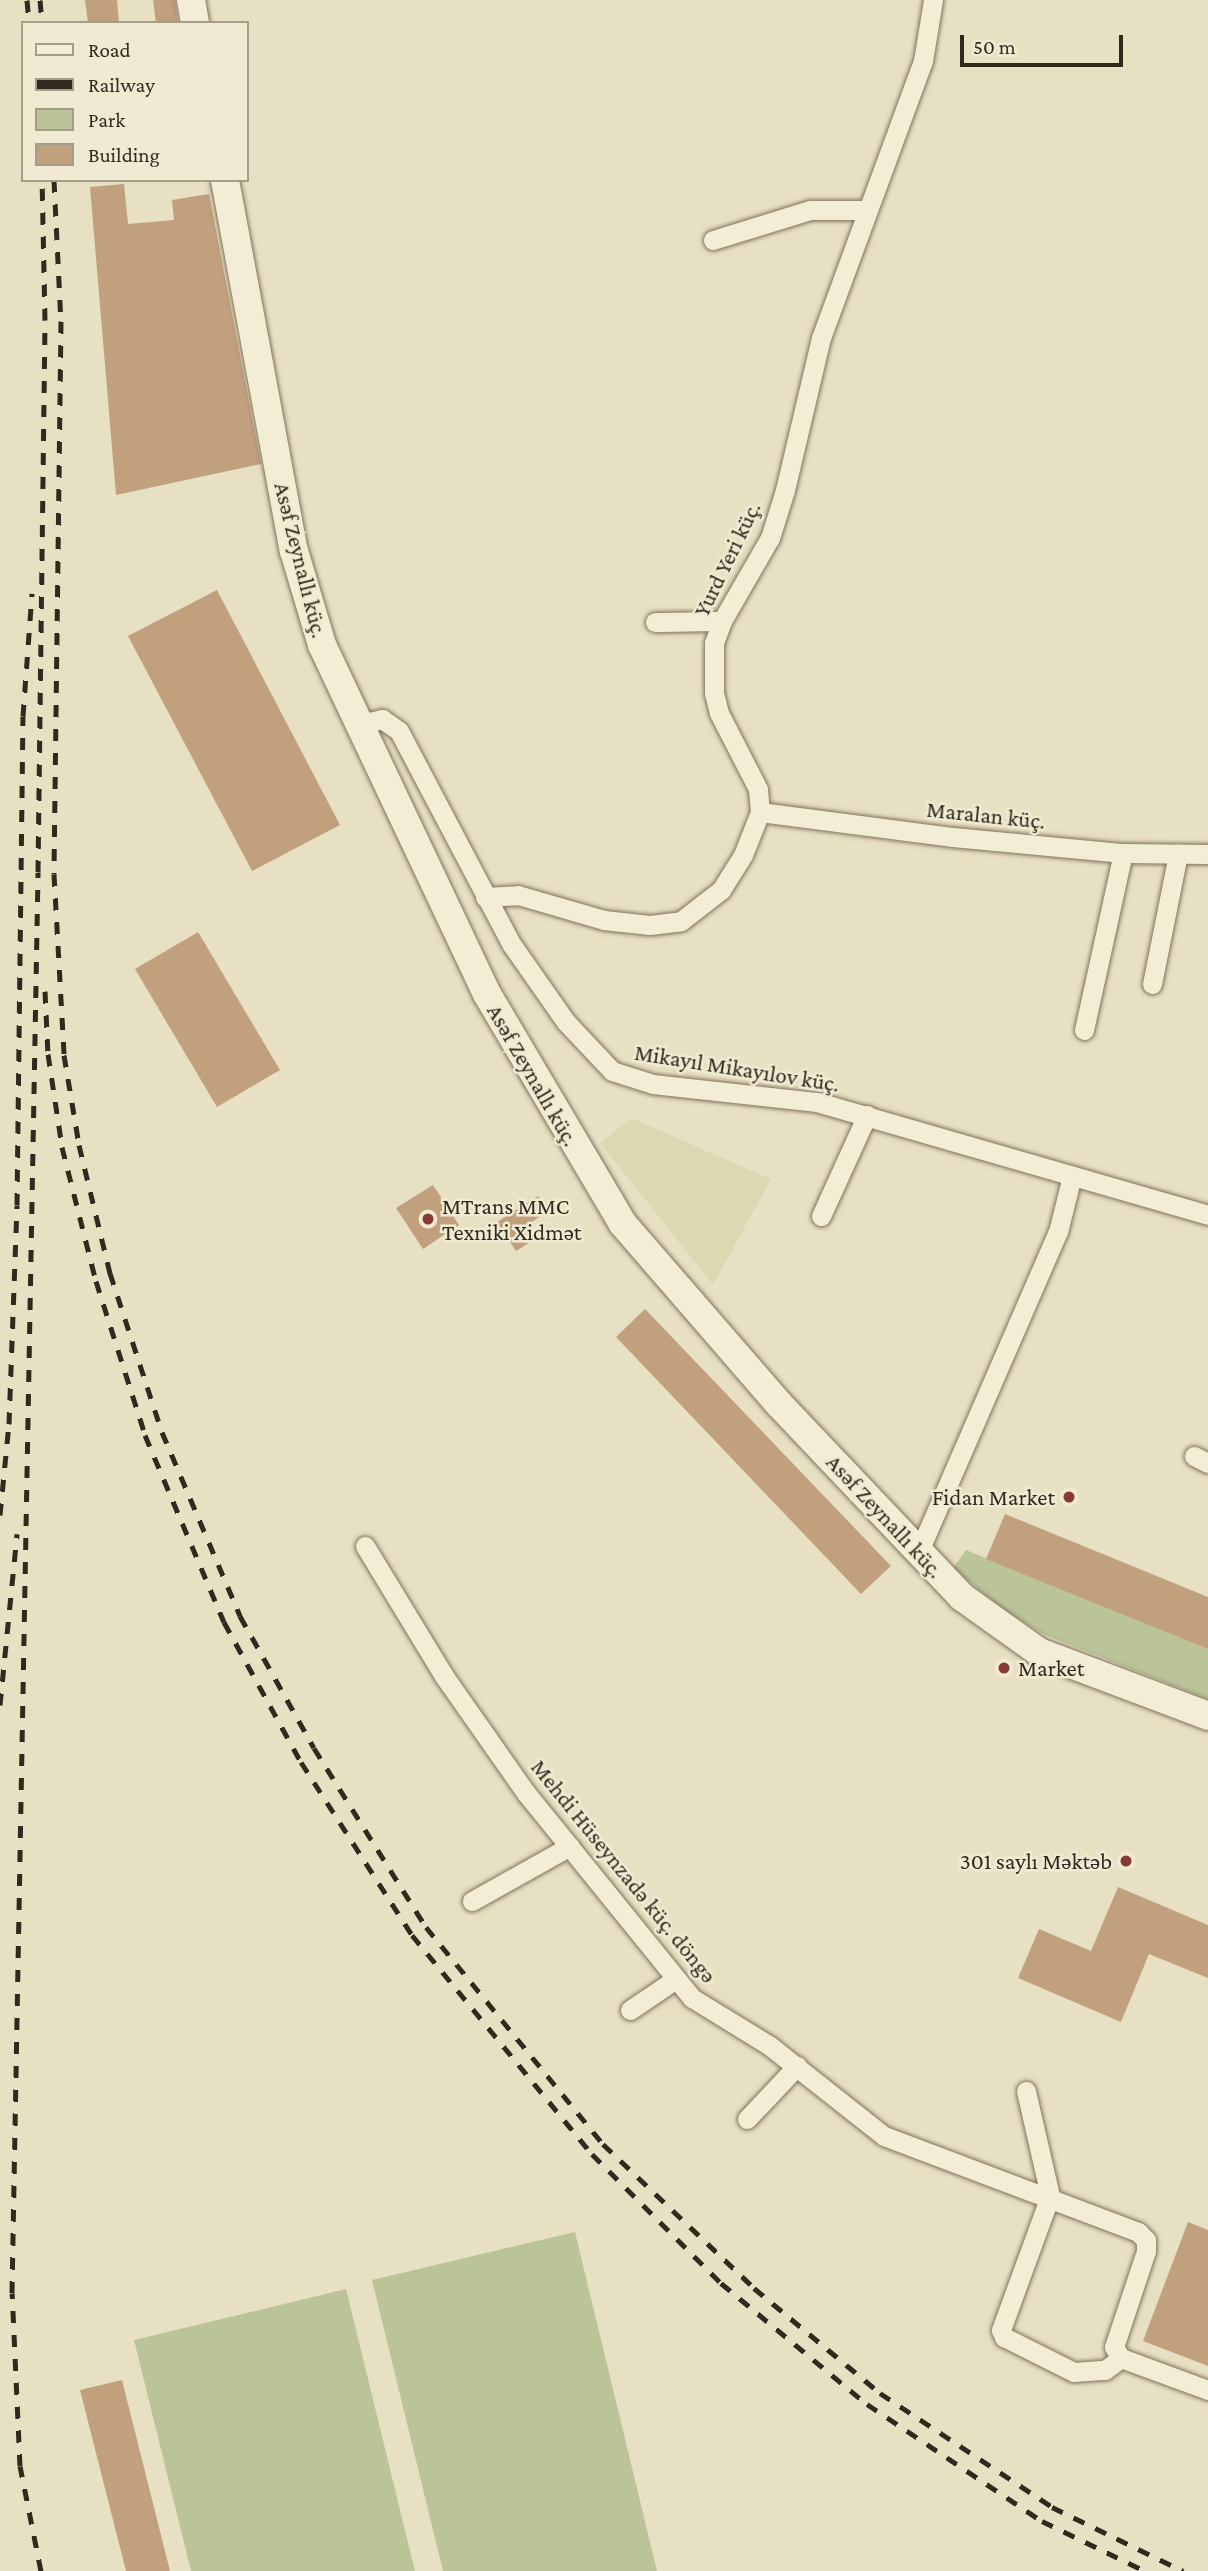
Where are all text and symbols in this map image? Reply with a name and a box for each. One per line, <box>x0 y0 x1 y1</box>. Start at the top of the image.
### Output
legend <box>21 21 248 182</box>
scale bar <box>963 21 1126 65</box>
text: 50 m <box>973 35 1016 59</box>
text: Road <box>88 38 131 62</box>
text: Railway <box>88 73 155 97</box>
text: Park <box>88 108 125 132</box>
text: Building <box>88 143 160 167</box>
street label: Asəf Zeynallı küç. <box>268 479 334 641</box>
street label: Yurd Yeri küç. <box>687 497 767 621</box>
street label: Maralan küç. <box>925 795 1047 835</box>
street label: Asəf Zeynallı küç. <box>481 999 585 1151</box>
street label: Mikayıl Mikayılov küç. <box>633 1038 841 1098</box>
place label: MTrans MMC Texniki Xidmət <box>442 1192 581 1246</box>
marker: MTrans MMC Texniki Xidmət <box>420 1211 436 1227</box>
street label: Asəf Zeynallı küç. <box>821 1448 949 1584</box>
place label: Fidan Market <box>932 1483 1055 1511</box>
marker: Fidan Market <box>1061 1489 1077 1505</box>
place label: Market <box>1018 1654 1084 1682</box>
marker: Market <box>996 1660 1012 1676</box>
street label: Mehdi Hüseynzadə küç. döngə <box>525 1754 723 1988</box>
place label: 301 saylı Məktəb <box>960 1847 1112 1875</box>
marker: 301 saylı Məktəb <box>1118 1853 1134 1869</box>

